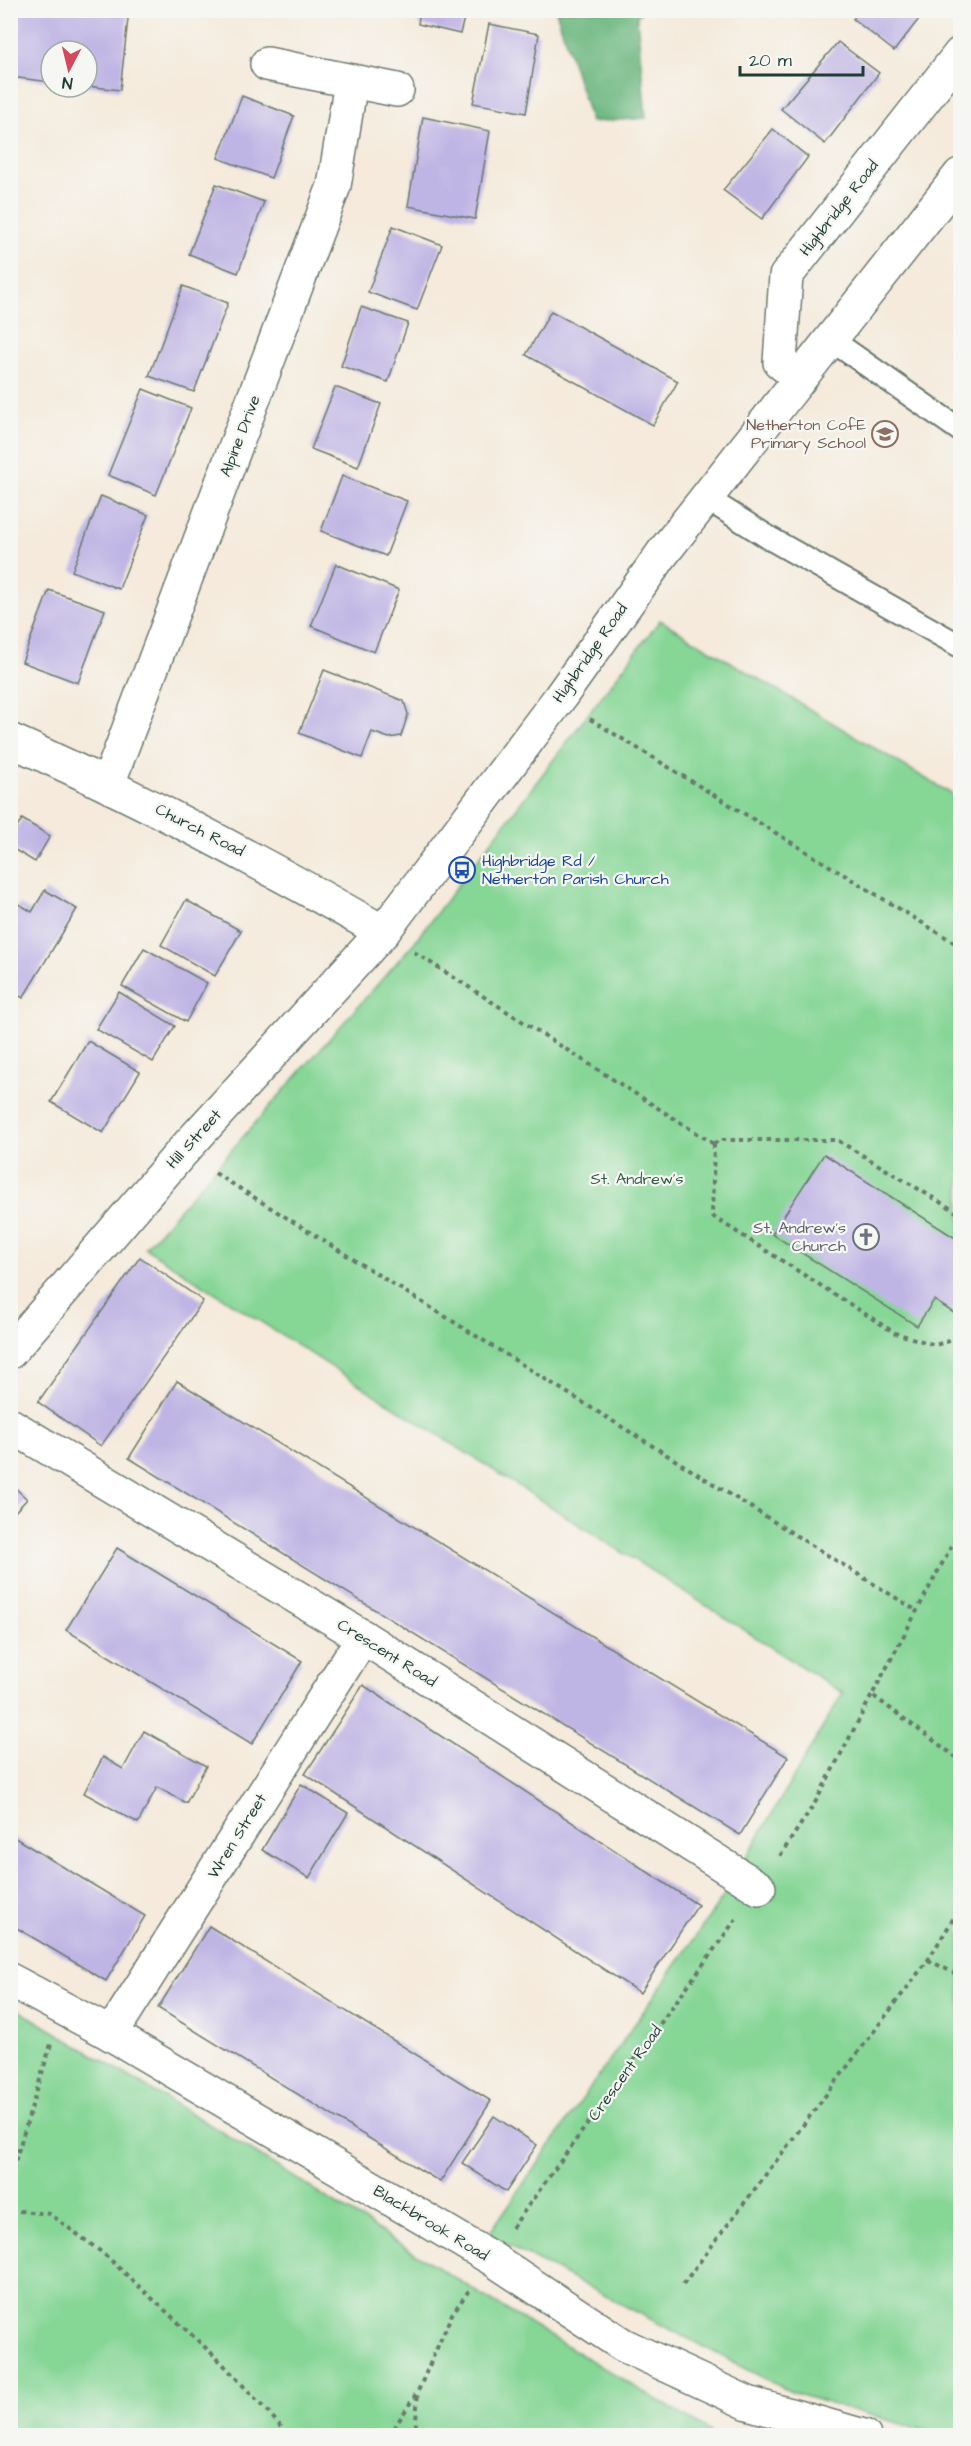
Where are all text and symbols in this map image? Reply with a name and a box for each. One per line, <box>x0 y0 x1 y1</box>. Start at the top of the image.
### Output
north arrow <box>39 39 99 99</box>
scale bar <box>740 39 863 77</box>
text: 20 m <box>749 48 792 73</box>
text: N <box>61 71 74 94</box>
street label: Highbridge Road <box>794 155 884 261</box>
street label: Alpine Drive <box>214 392 266 480</box>
place label: Netherton CofE Primary School <box>746 414 867 455</box>
school or university icon: Netherton CofE Primary School <box>870 419 900 449</box>
street label: Highbridge Road <box>547 599 633 708</box>
street label: Church Road <box>152 798 248 862</box>
place label: Highbridge Rd / Netherton Parish Church <box>482 850 669 890</box>
bus stop icon: Highbridge Rd / Netherton Parish Church <box>447 855 477 885</box>
street label: Hill Street <box>161 1104 227 1173</box>
park label: St. Andrew's <box>591 1168 683 1190</box>
place label: St. Andrew's Church <box>753 1217 846 1257</box>
church icon: St. Andrew's Church <box>851 1222 881 1252</box>
street label: Crescent Road <box>333 1614 441 1692</box>
street label: Wren Street <box>202 1789 272 1883</box>
street label: Crescent Road <box>583 2021 667 2125</box>
street label: Blackbrook Road <box>369 2180 493 2266</box>

